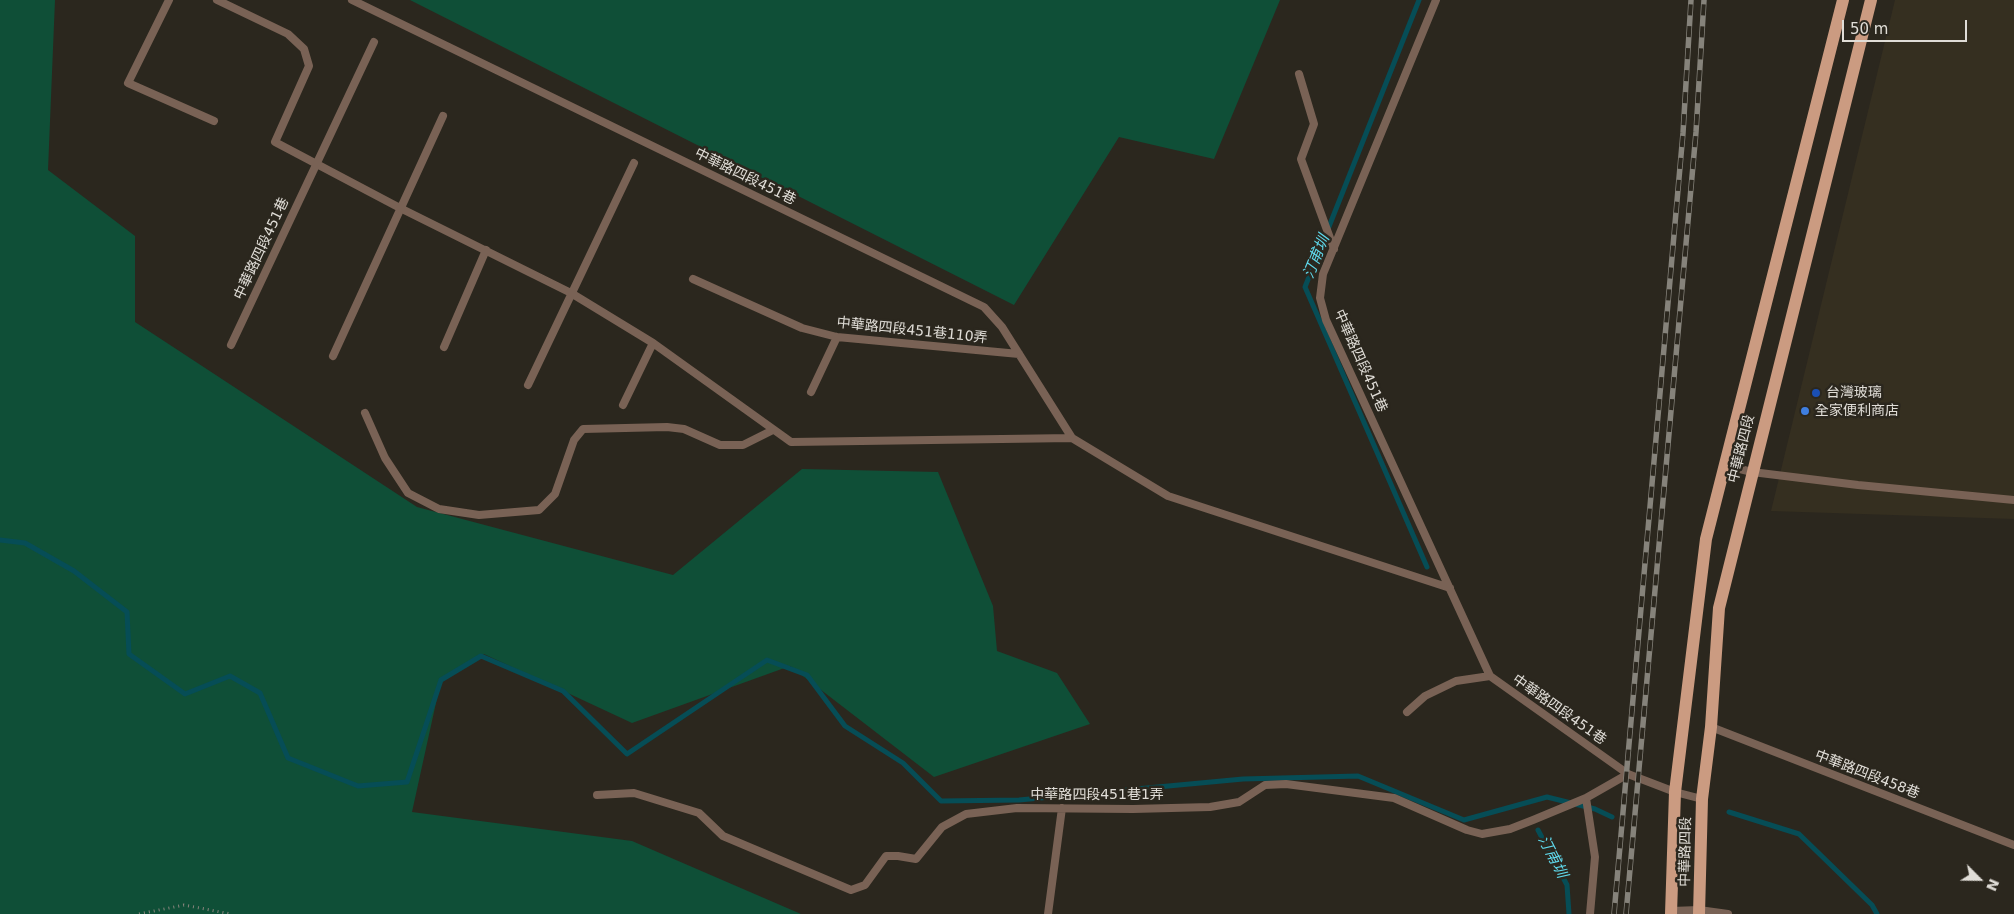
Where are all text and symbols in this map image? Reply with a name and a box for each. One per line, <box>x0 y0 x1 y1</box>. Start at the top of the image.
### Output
scale bar <box>1844 10 1969 42</box>
text: 50 m <box>1850 20 1888 38</box>
street label: 中華路四段451巷 <box>692 145 798 209</box>
street label: 中華路四段451巷 <box>231 195 293 303</box>
water label: 汀甫圳 <box>1300 233 1334 281</box>
street label: 中華路四段451巷 <box>1330 307 1390 415</box>
street label: 中華路四段451巷110弄 <box>836 315 988 347</box>
place label: 台灣玻璃 <box>1826 385 1882 401</box>
marker: 台灣玻璃 <box>1810 387 1822 399</box>
place label: 全家便利商店 <box>1815 403 1899 419</box>
marker: 全家便利商店 <box>1799 405 1811 417</box>
street label: 中華路四段 <box>1725 413 1759 485</box>
street label: 中華路四段451巷 <box>1509 671 1609 749</box>
street label: 中華路四段458巷 <box>1812 747 1922 803</box>
street label: 中華路四段451巷1弄 <box>1030 787 1164 803</box>
street label: 中華路四段 <box>1677 817 1695 887</box>
water label: 汀甫圳 <box>1534 833 1570 881</box>
north arrow <box>1954 854 2004 904</box>
text: N <box>1983 876 2002 893</box>

